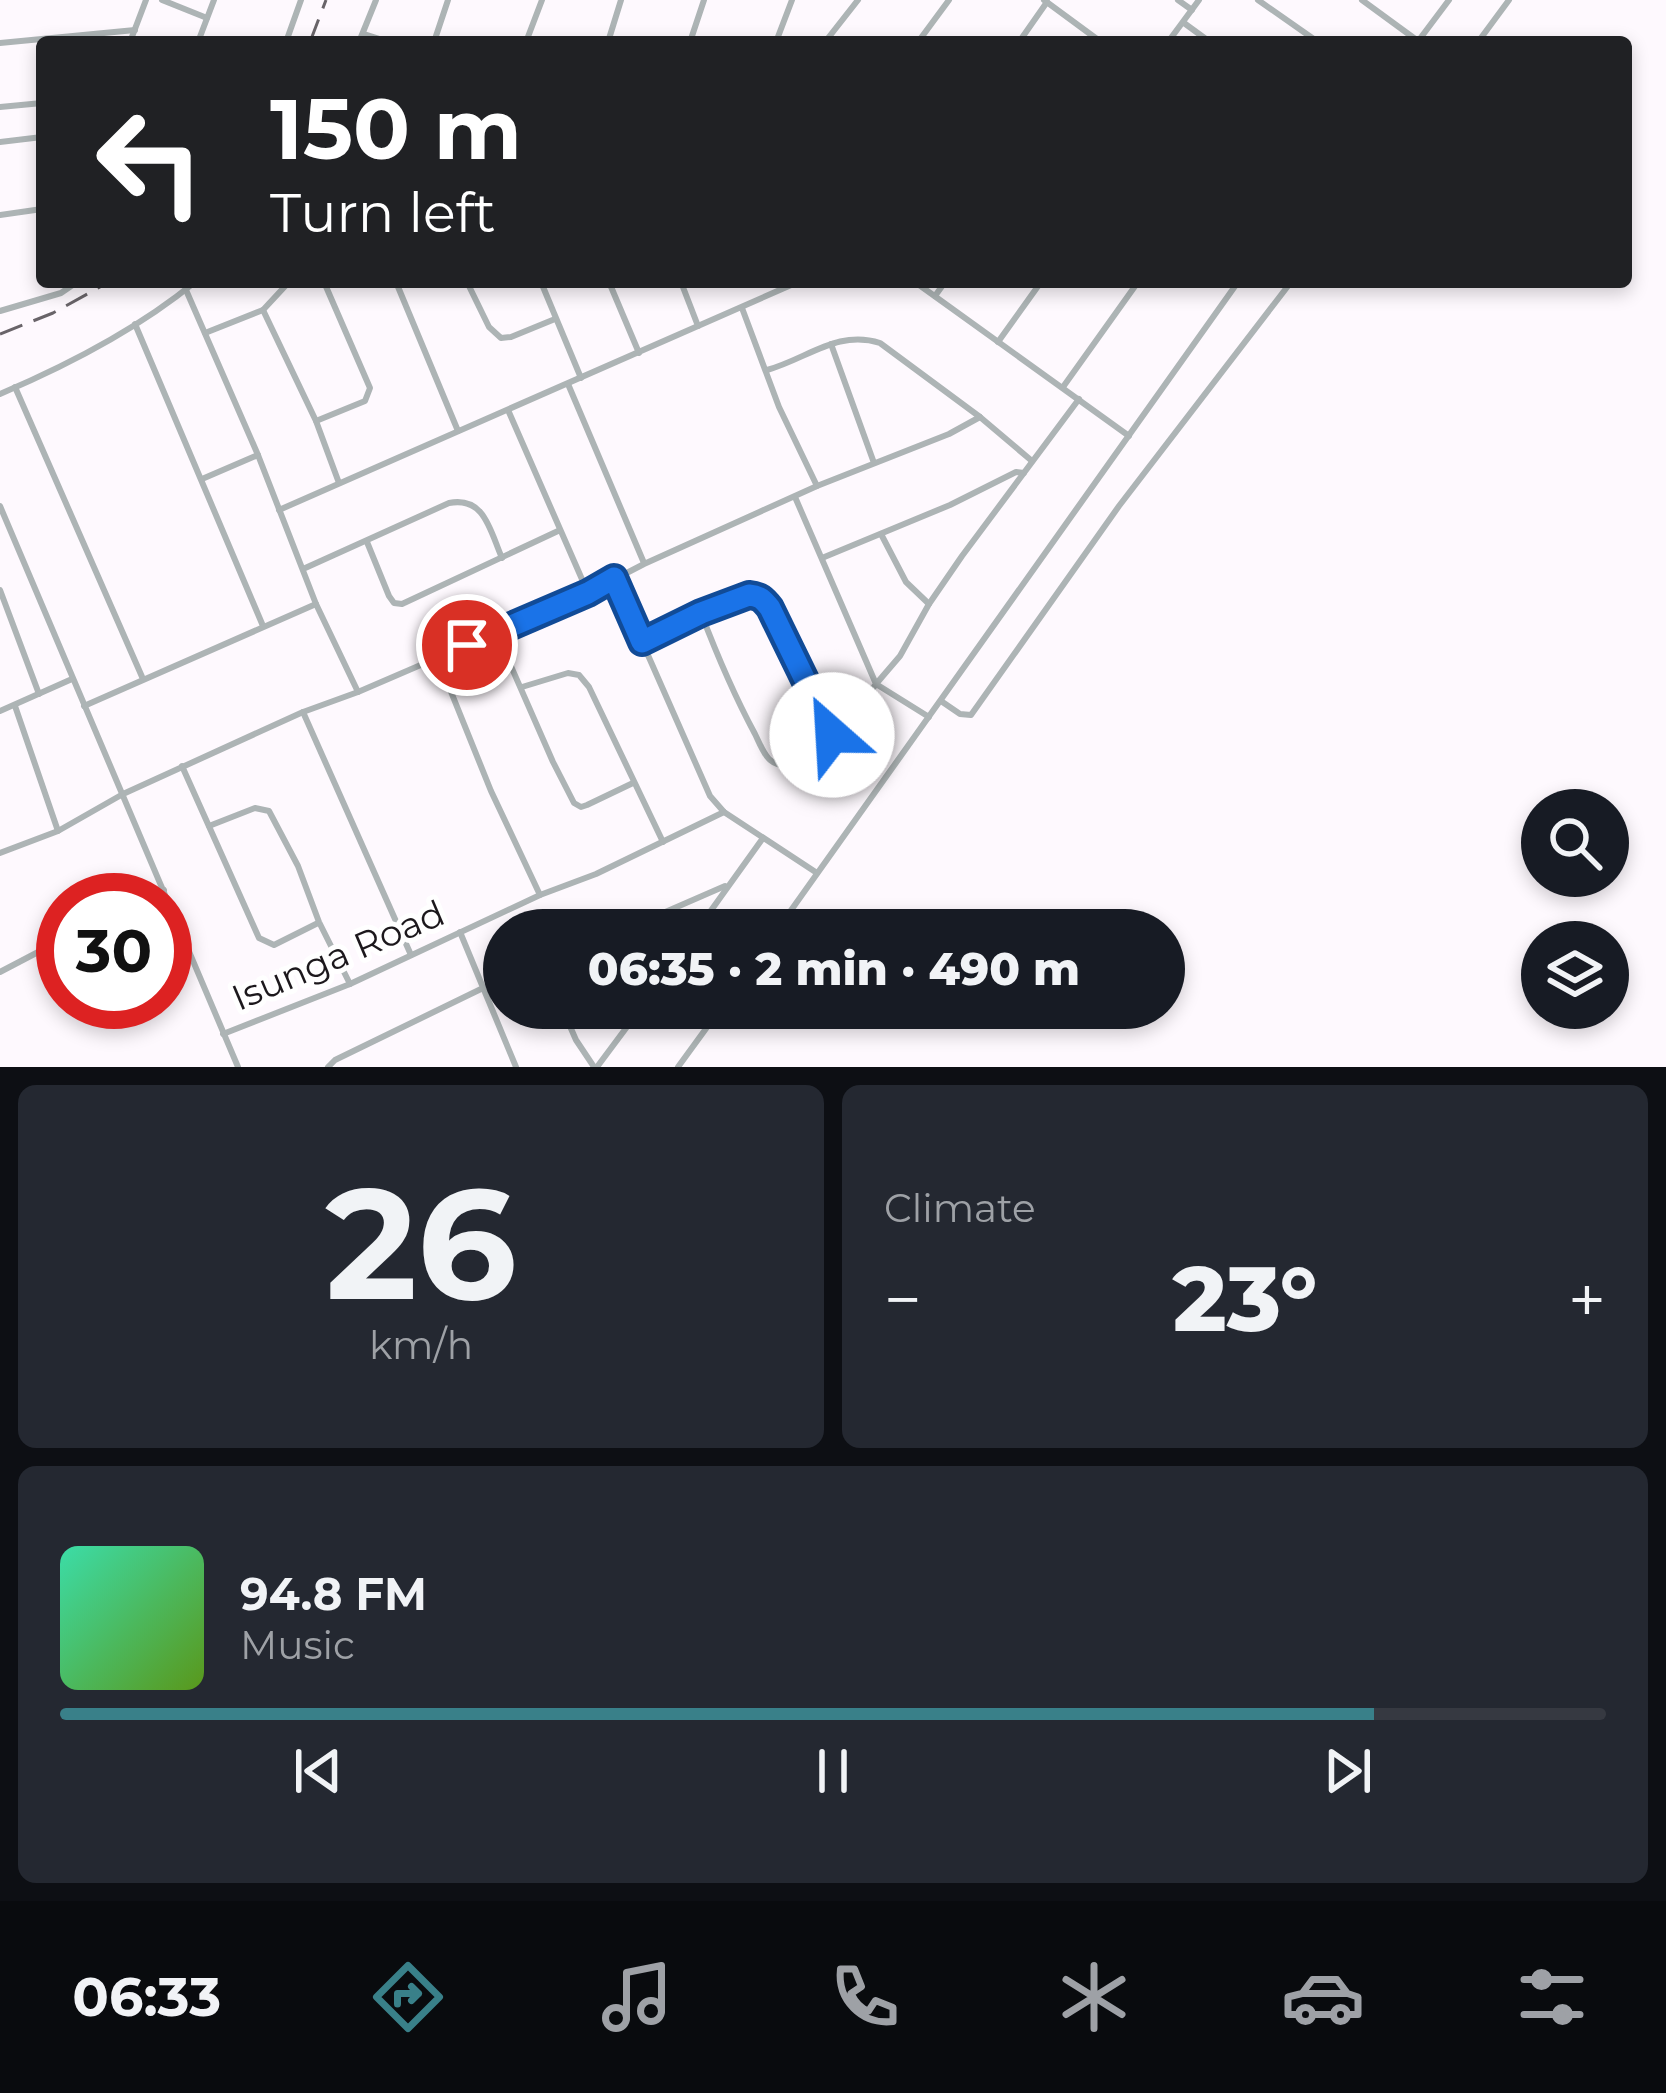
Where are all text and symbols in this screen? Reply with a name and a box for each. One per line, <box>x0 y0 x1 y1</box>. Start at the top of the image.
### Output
text: 150 m <box>270 78 522 180</box>
icon: left <box>72 84 228 240</box>
text: Turn left <box>270 180 496 246</box>
pin <box>416 594 518 696</box>
icon: arrive <box>434 612 500 678</box>
position arrow <box>769 672 895 798</box>
map controls <box>1521 789 1629 1029</box>
button: search <box>1521 789 1629 897</box>
speed limit sign: 30 <box>36 873 192 1029</box>
street label: Isunga Road <box>225 891 451 1019</box>
button: layers <box>1521 921 1629 1029</box>
text: 06:35 · 2 min · 490 m <box>588 941 1080 996</box>
text: 26 <box>325 1148 517 1338</box>
text: Climate <box>884 1184 1036 1232</box>
text: 23° <box>1173 1244 1317 1354</box>
text: − <box>884 1259 922 1340</box>
text: + <box>1568 1259 1606 1340</box>
text: km/h <box>369 1321 473 1369</box>
text: 94.8 FM <box>240 1566 427 1621</box>
text: Music <box>240 1621 355 1669</box>
icon: previous <box>285 1738 351 1804</box>
icon: pause <box>800 1738 866 1804</box>
icon: next <box>1315 1738 1381 1804</box>
icon: directions <box>366 1955 450 2039</box>
icon: music <box>595 1955 679 2039</box>
icon: phone <box>823 1955 907 2039</box>
icon: climate <box>1052 1955 1136 2039</box>
icon: car <box>1281 1955 1365 2039</box>
icon: filters <box>1510 1955 1594 2039</box>
text: 06:33 <box>72 1964 221 2030</box>

